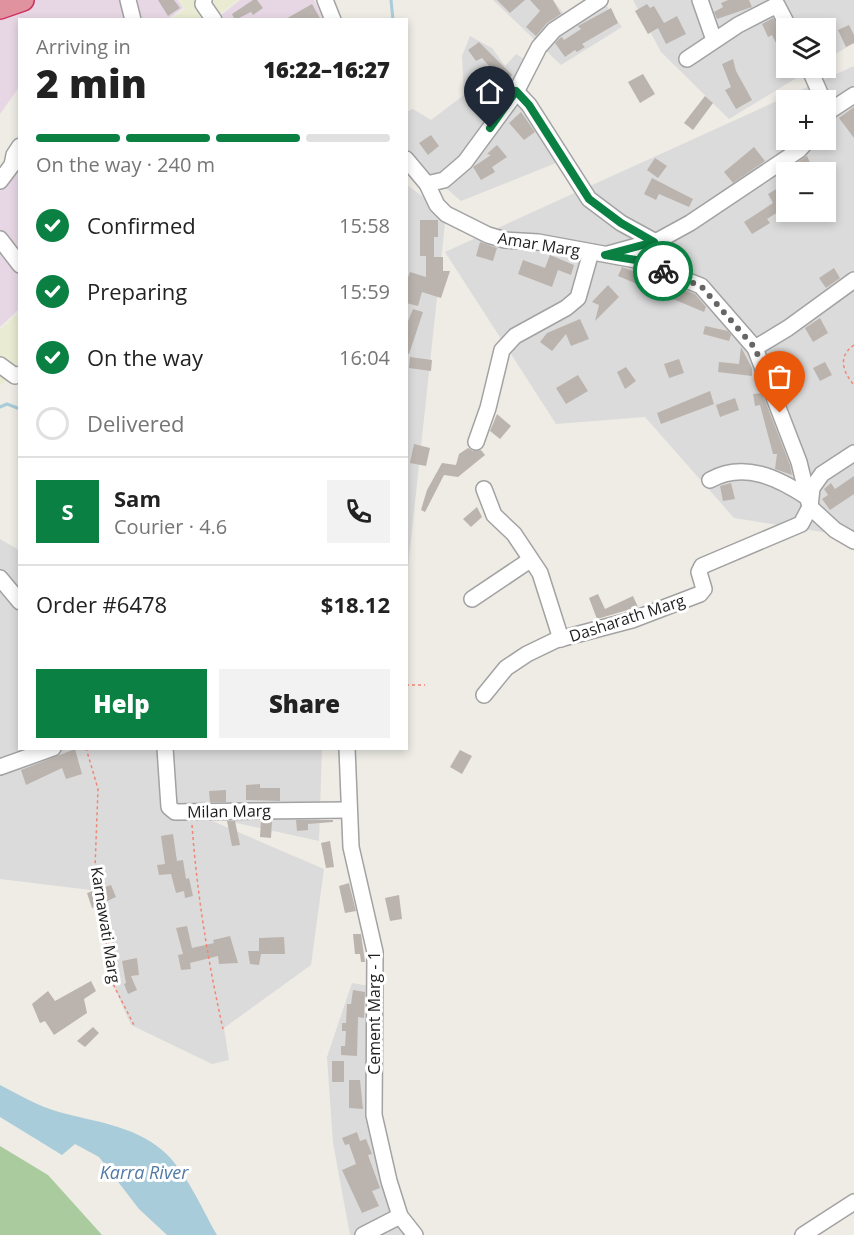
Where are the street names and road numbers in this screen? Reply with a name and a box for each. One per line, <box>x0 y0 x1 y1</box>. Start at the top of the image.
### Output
street label: Amar Marg <box>496 227 582 261</box>
street label: Dasharath Marg <box>566 589 688 647</box>
street label: Milan Marg <box>187 799 271 823</box>
street label: Karnawati Marg <box>86 865 126 985</box>
street label: Cement Marg - 1 <box>363 951 385 1075</box>

